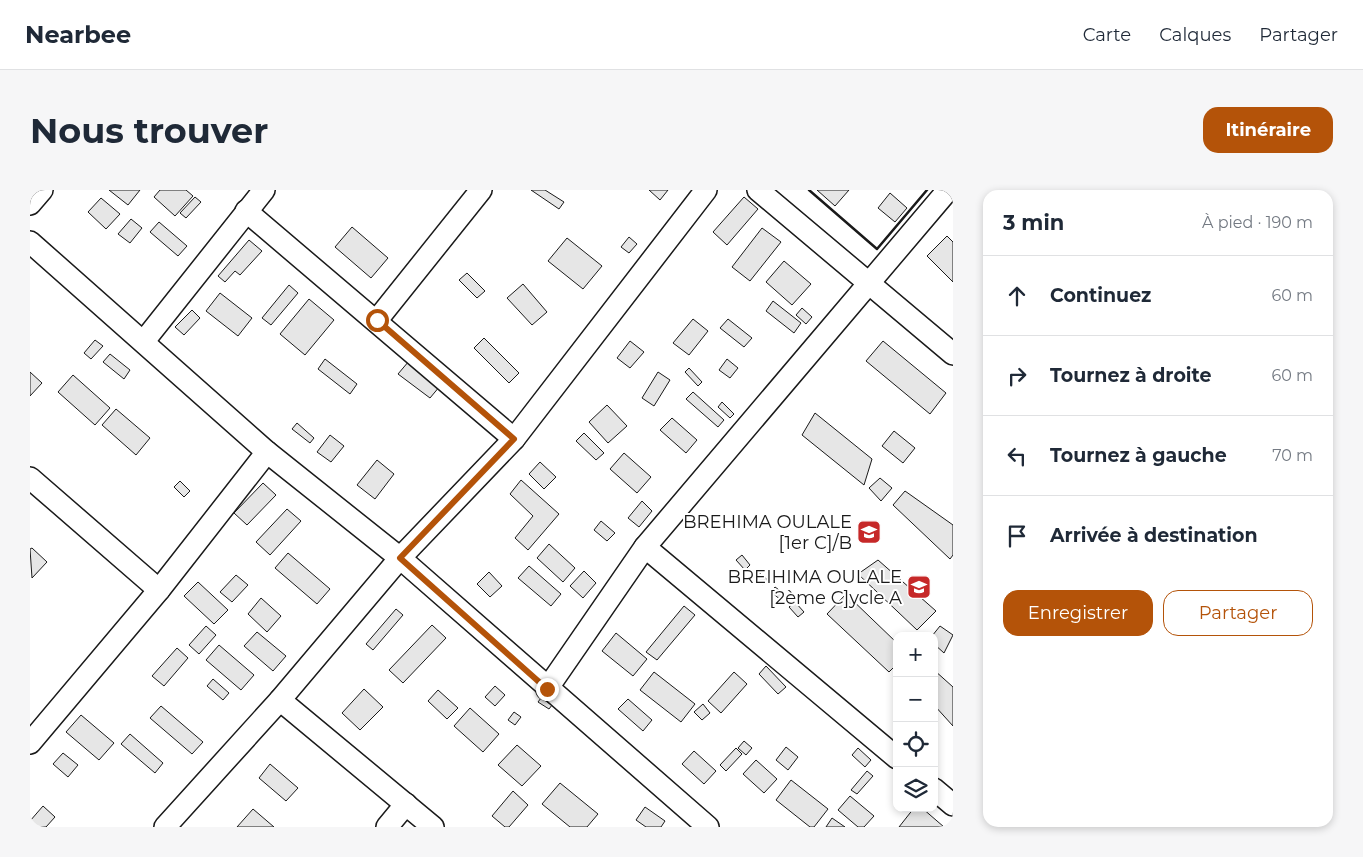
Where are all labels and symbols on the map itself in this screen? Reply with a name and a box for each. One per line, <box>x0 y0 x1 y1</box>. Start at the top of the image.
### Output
route start <box>366 309 389 332</box>
place label: BREHIMA OULALE [1er C]/B <box>683 511 852 554</box>
school or university icon: BREHIMA OULALE [1er C]/B <box>856 519 882 545</box>
place label: BREIHIMA OULALE [2ème C]ycle A <box>728 566 902 609</box>
school or university icon: BREIHIMA OULALE [2ème C]ycle A <box>906 574 932 600</box>
route end <box>536 678 559 701</box>

